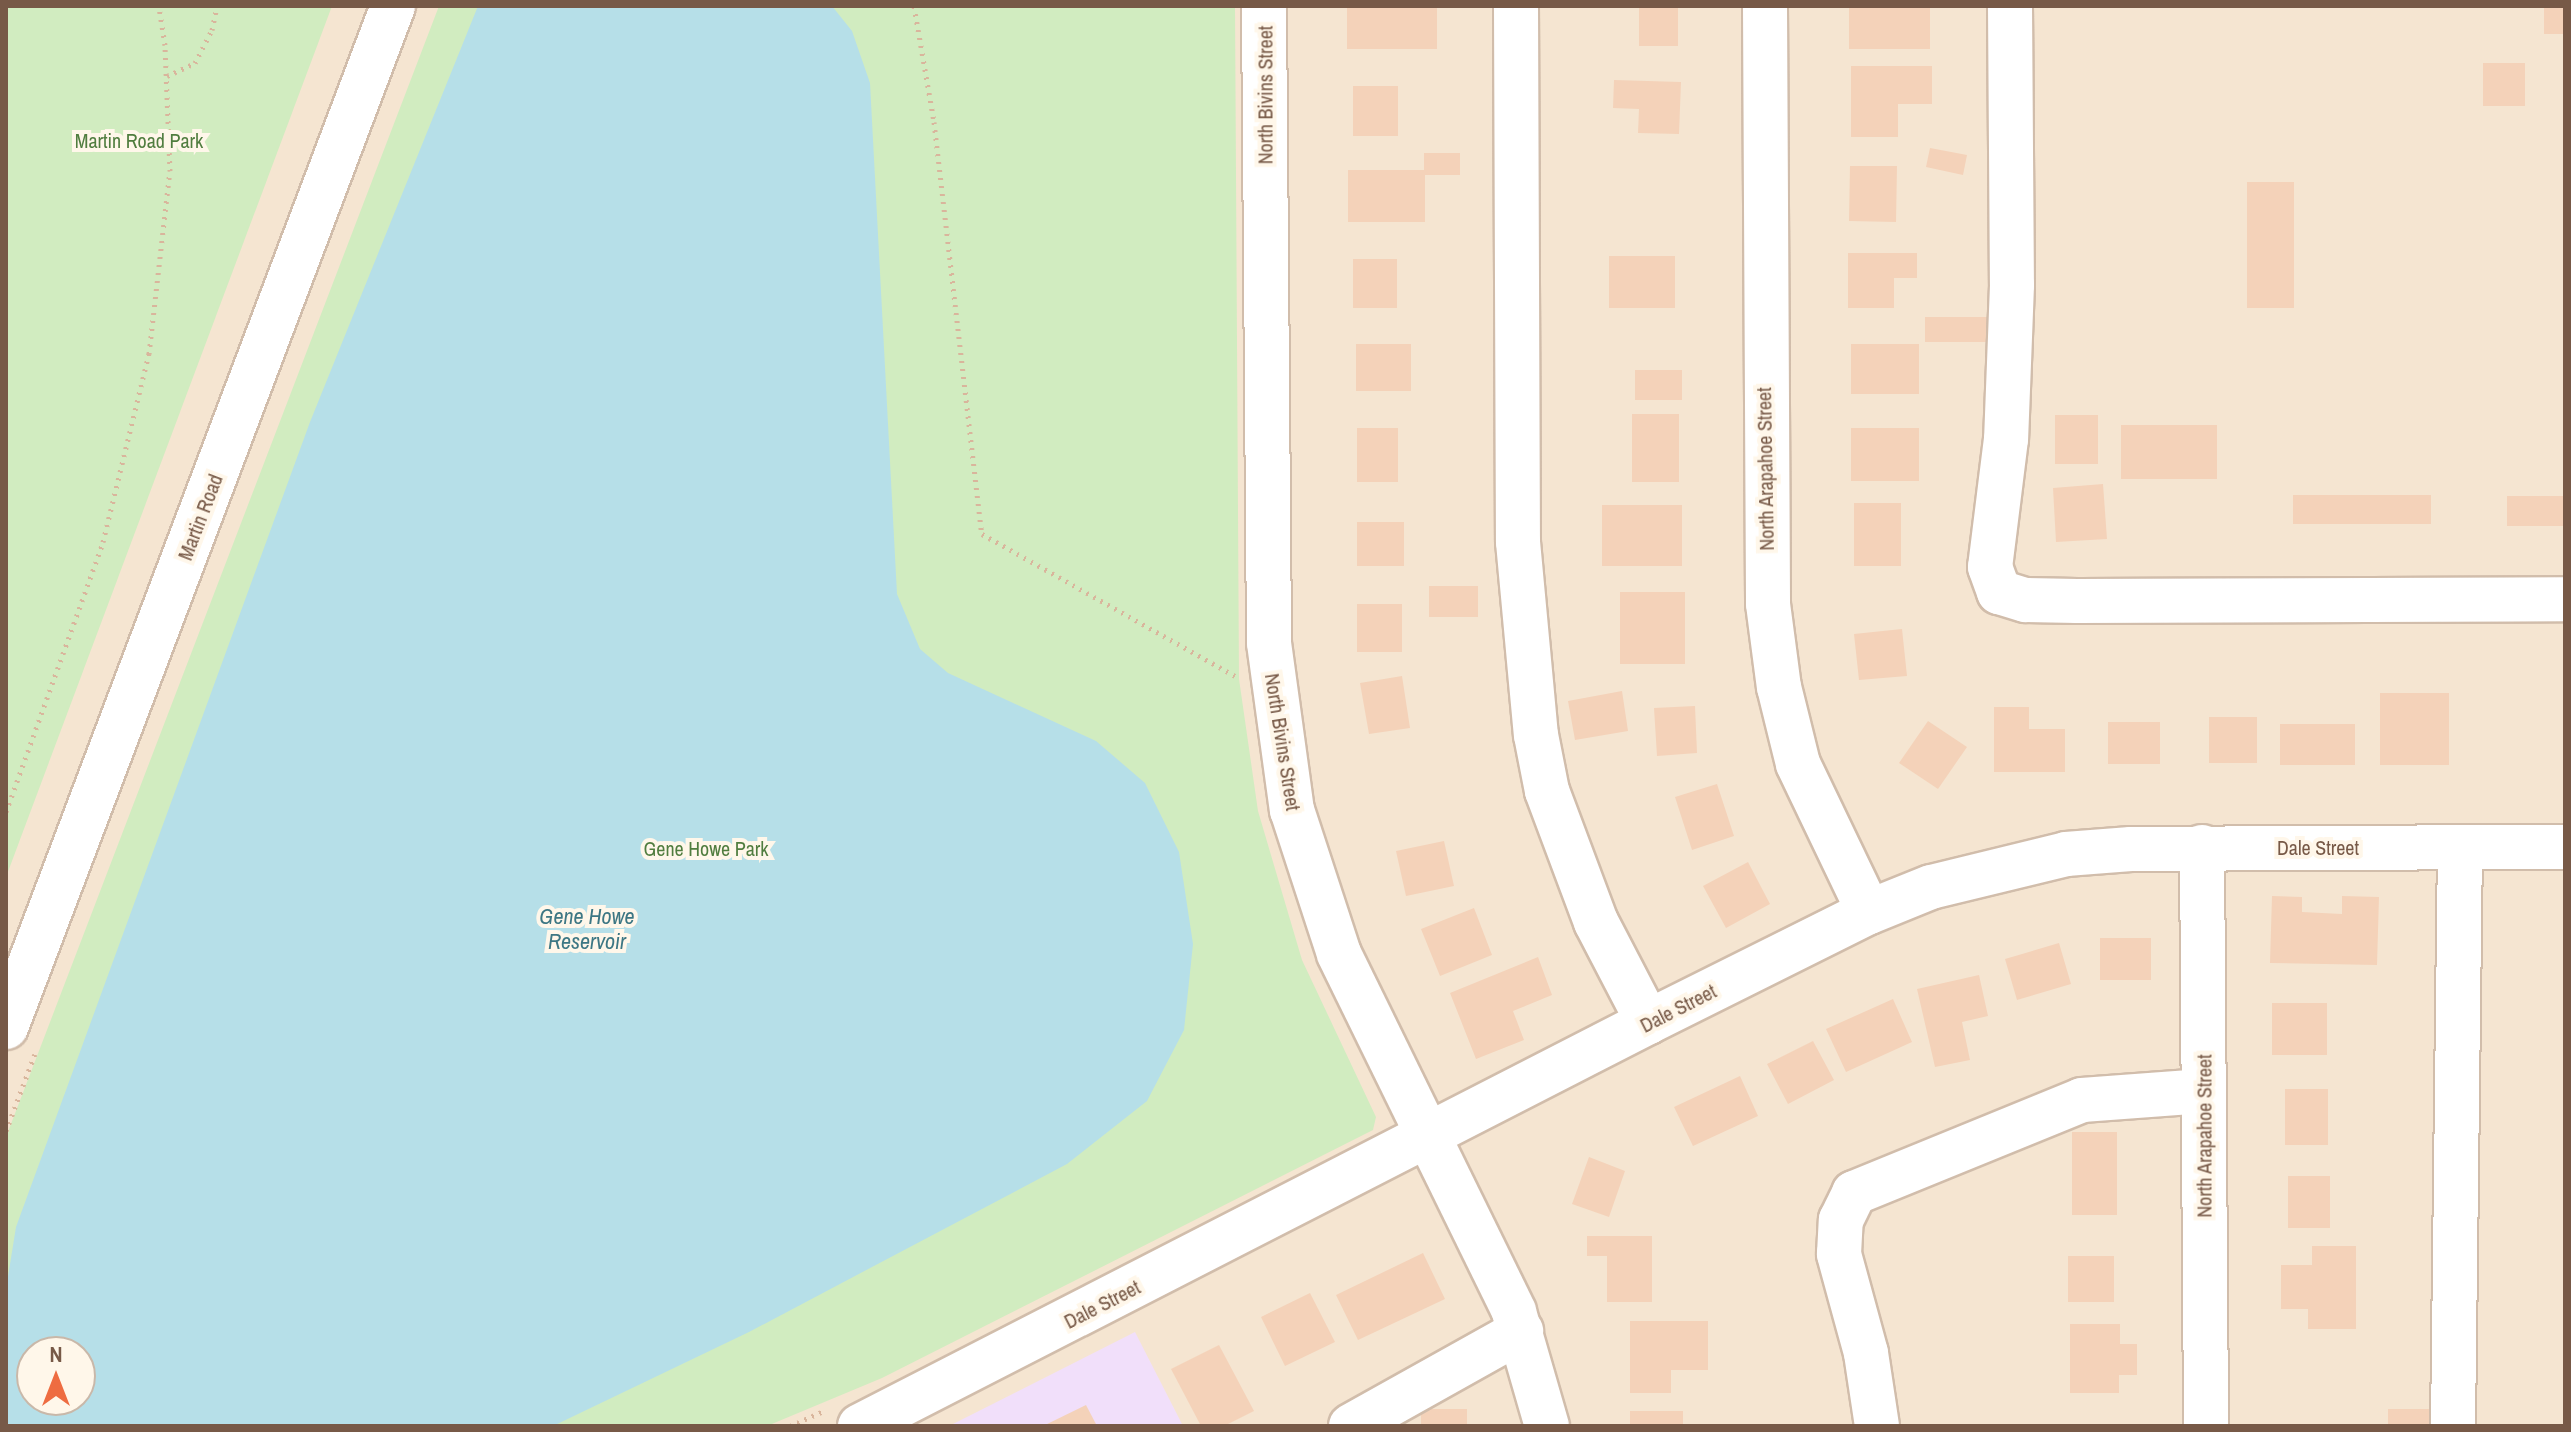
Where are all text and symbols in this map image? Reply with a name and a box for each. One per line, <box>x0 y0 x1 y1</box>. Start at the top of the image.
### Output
street label: North Bivins Street <box>1253 26 1277 164</box>
park label: Martin Road Park <box>75 128 203 152</box>
street label: North Arapahoe Street <box>1752 387 1778 551</box>
street label: Martin Road <box>173 471 227 563</box>
street label: North Bivins Street <box>1260 672 1306 812</box>
street label: Dale Street <box>2277 835 2359 859</box>
park label: Gene Howe Park <box>644 836 768 860</box>
water label: Gene Howe Reservoir <box>539 903 635 954</box>
street label: Dale Street <box>1636 979 1720 1037</box>
street label: North Arapahoe Street <box>2192 1054 2216 1218</box>
street label: Dale Street <box>1060 1275 1144 1333</box>
north arrow <box>16 1336 96 1416</box>
text: N <box>49 1339 63 1369</box>

